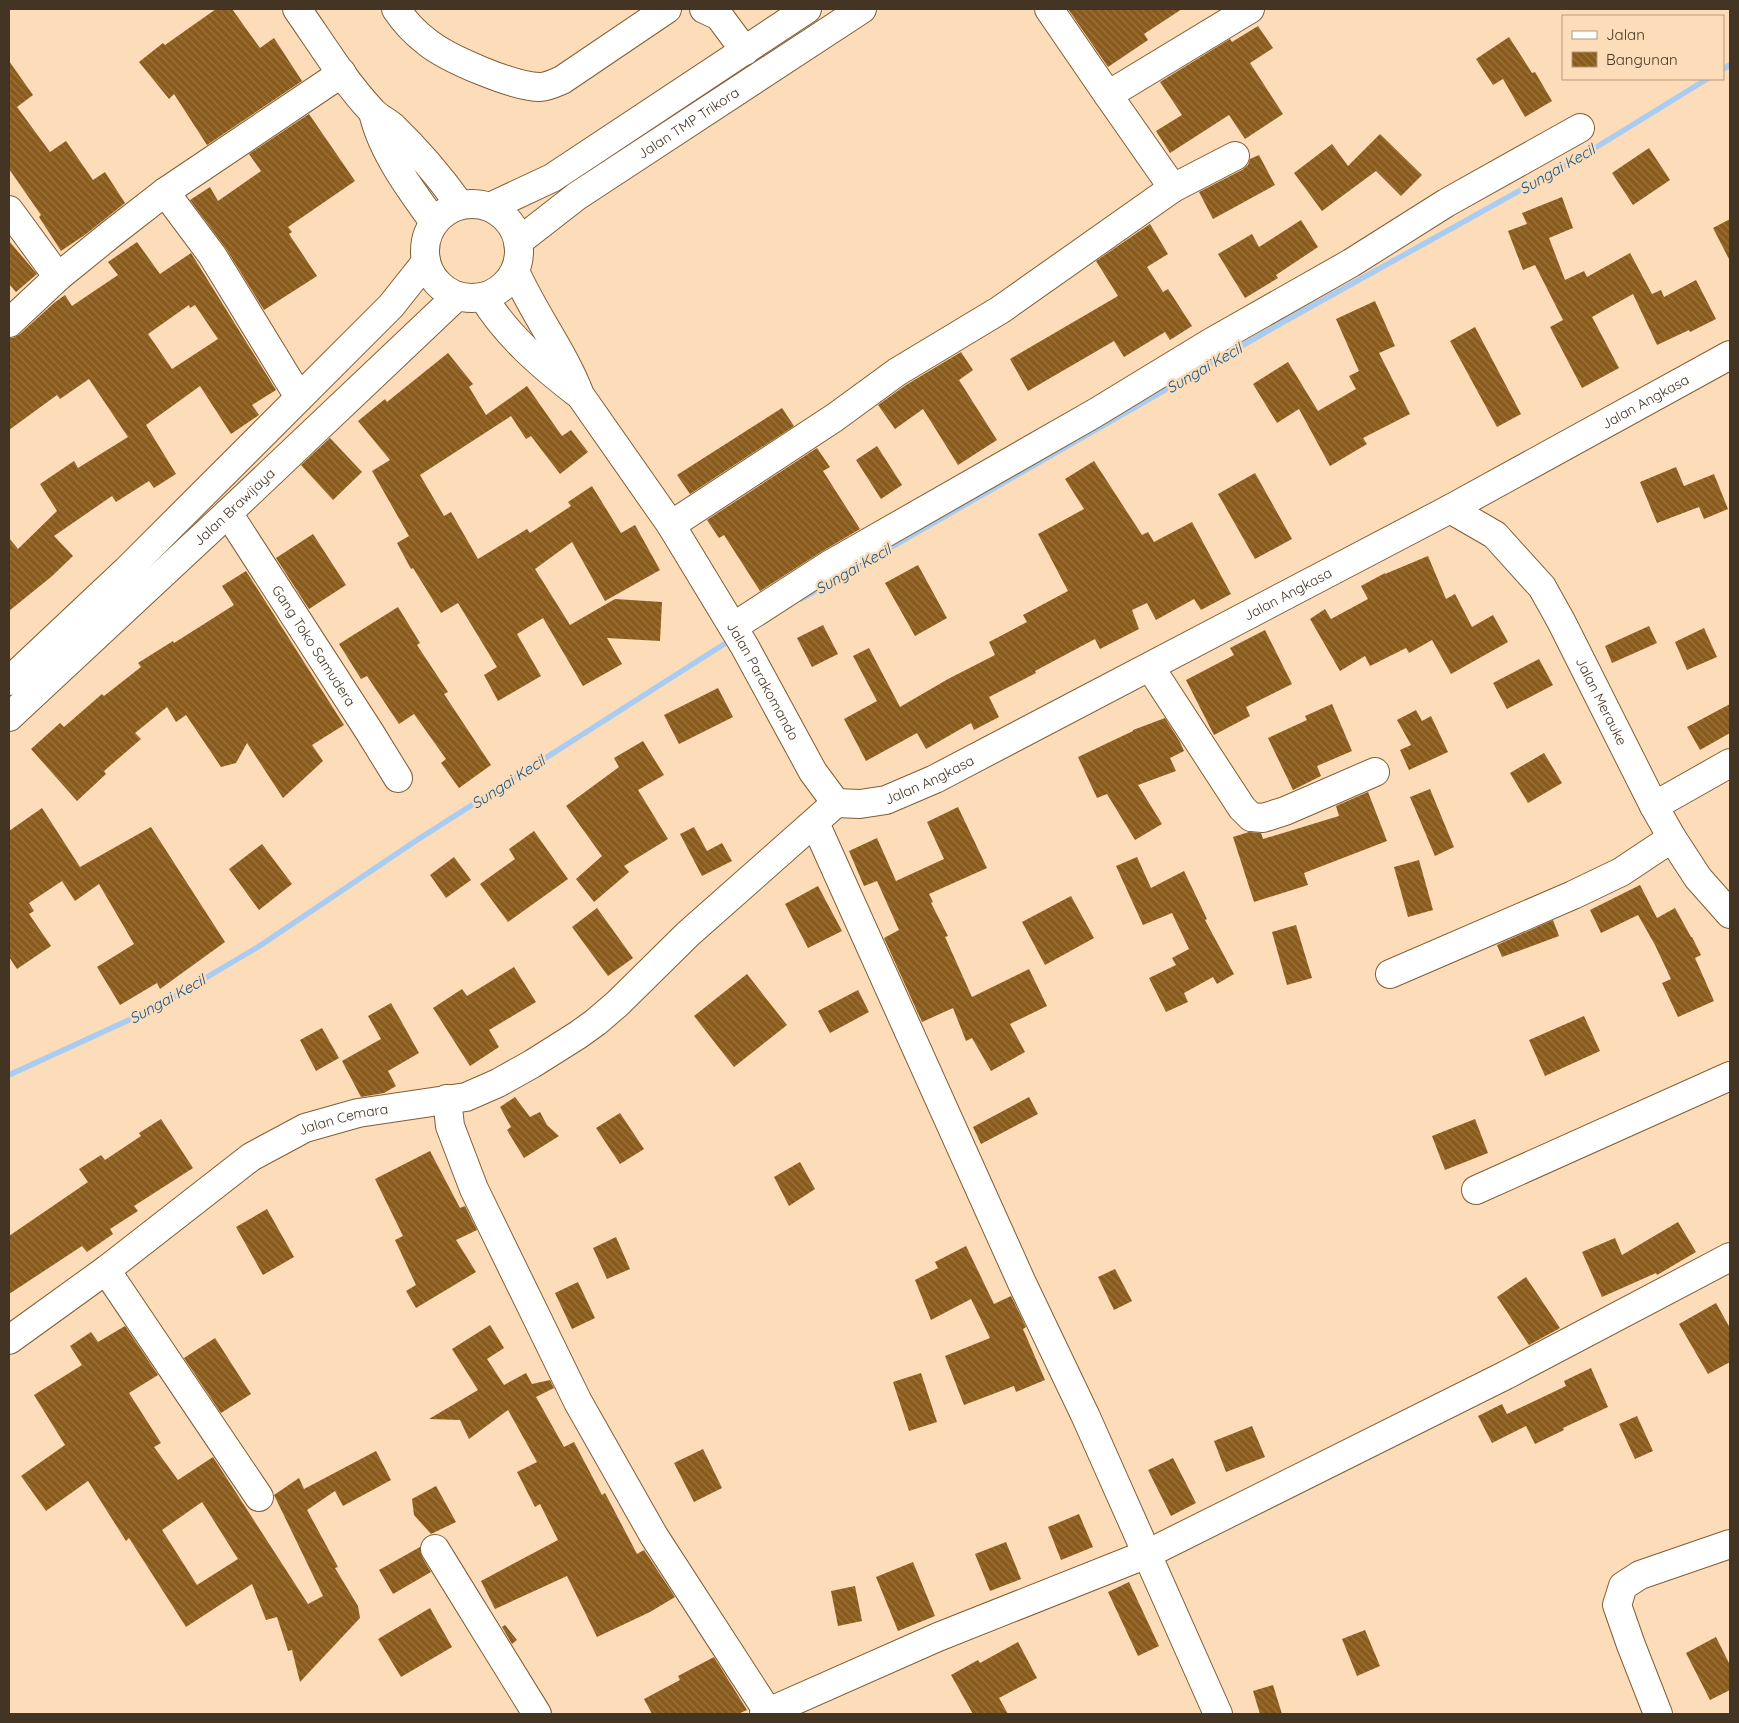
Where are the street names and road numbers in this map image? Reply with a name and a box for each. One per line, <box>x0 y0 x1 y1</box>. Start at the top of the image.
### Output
street label: Jalan TMP Trikora <box>634 83 743 163</box>
street label: Jalan Angkasa <box>1598 370 1692 433</box>
street label: Jalan Brawijaya <box>190 464 279 549</box>
street label: Jalan Angkasa <box>1241 564 1335 625</box>
street label: Gang Toko Samudera <box>268 582 360 710</box>
street label: Jalan Parakomando <box>723 619 803 743</box>
street label: Jalan Merauke <box>1572 654 1631 749</box>
street label: Jalan Angkasa <box>882 751 977 809</box>
street label: Jalan Cemara <box>295 1100 389 1139</box>

